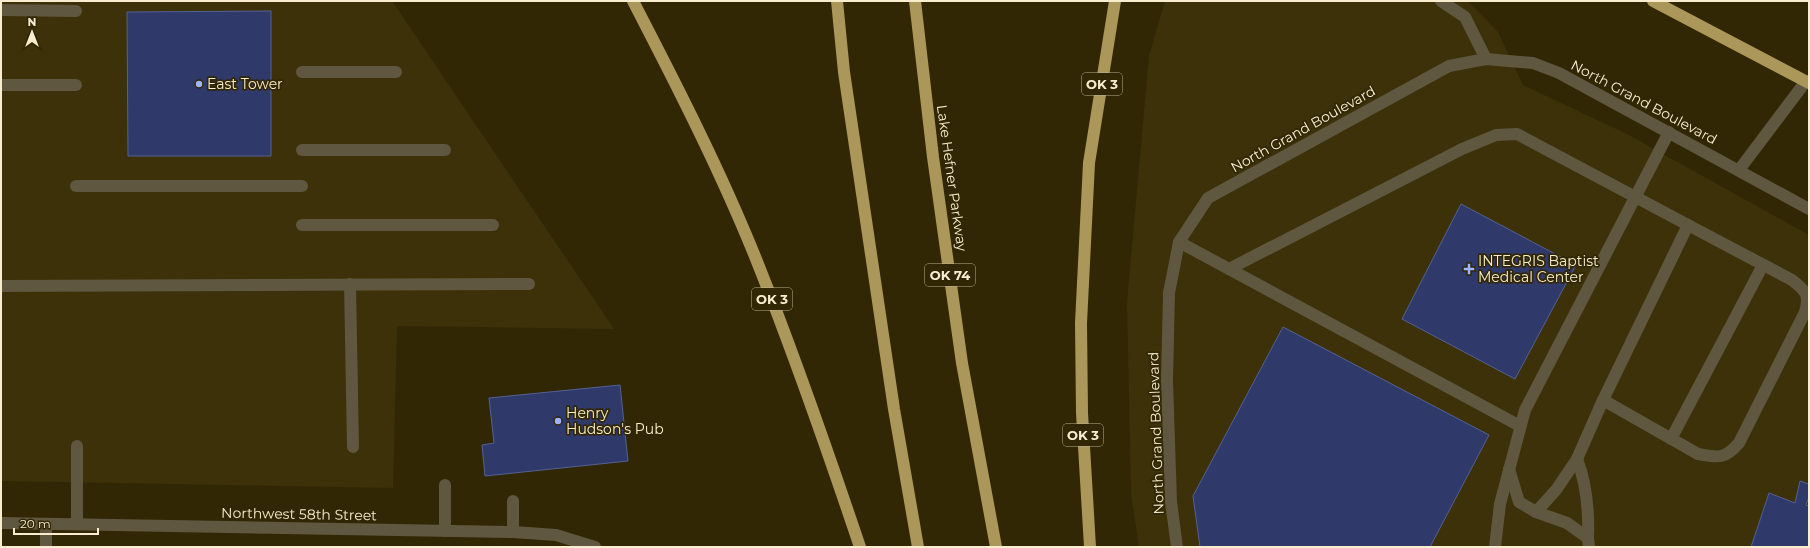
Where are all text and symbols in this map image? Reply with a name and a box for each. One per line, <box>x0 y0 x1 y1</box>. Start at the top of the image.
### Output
north arrow <box>12 12 52 52</box>
text: N <box>28 15 36 29</box>
street label: North Grand Boulevard <box>1568 56 1720 148</box>
road number: OK 3 <box>1082 73 1122 95</box>
place label: East Tower <box>207 75 283 93</box>
marker: East Tower <box>194 79 204 89</box>
street label: North Grand Boulevard <box>1227 82 1379 176</box>
street label: Lake Hefner Parkway <box>933 104 971 253</box>
place label: INTEGRIS Baptist Medical Center <box>1478 252 1599 286</box>
marker: INTEGRIS Baptist Medical Center <box>1463 263 1475 275</box>
road number: OK 74 <box>925 264 975 286</box>
road number: OK 3 <box>752 288 792 310</box>
street label: North Grand Boulevard <box>1144 351 1168 515</box>
place label: Henry Hudson's Pub <box>566 404 664 438</box>
marker: Henry Hudson's Pub <box>553 416 563 426</box>
road number: OK 3 <box>1063 424 1103 446</box>
street label: Northwest 58th Street <box>221 504 377 524</box>
scale bar <box>14 510 98 536</box>
text: 20 m <box>20 516 51 531</box>

